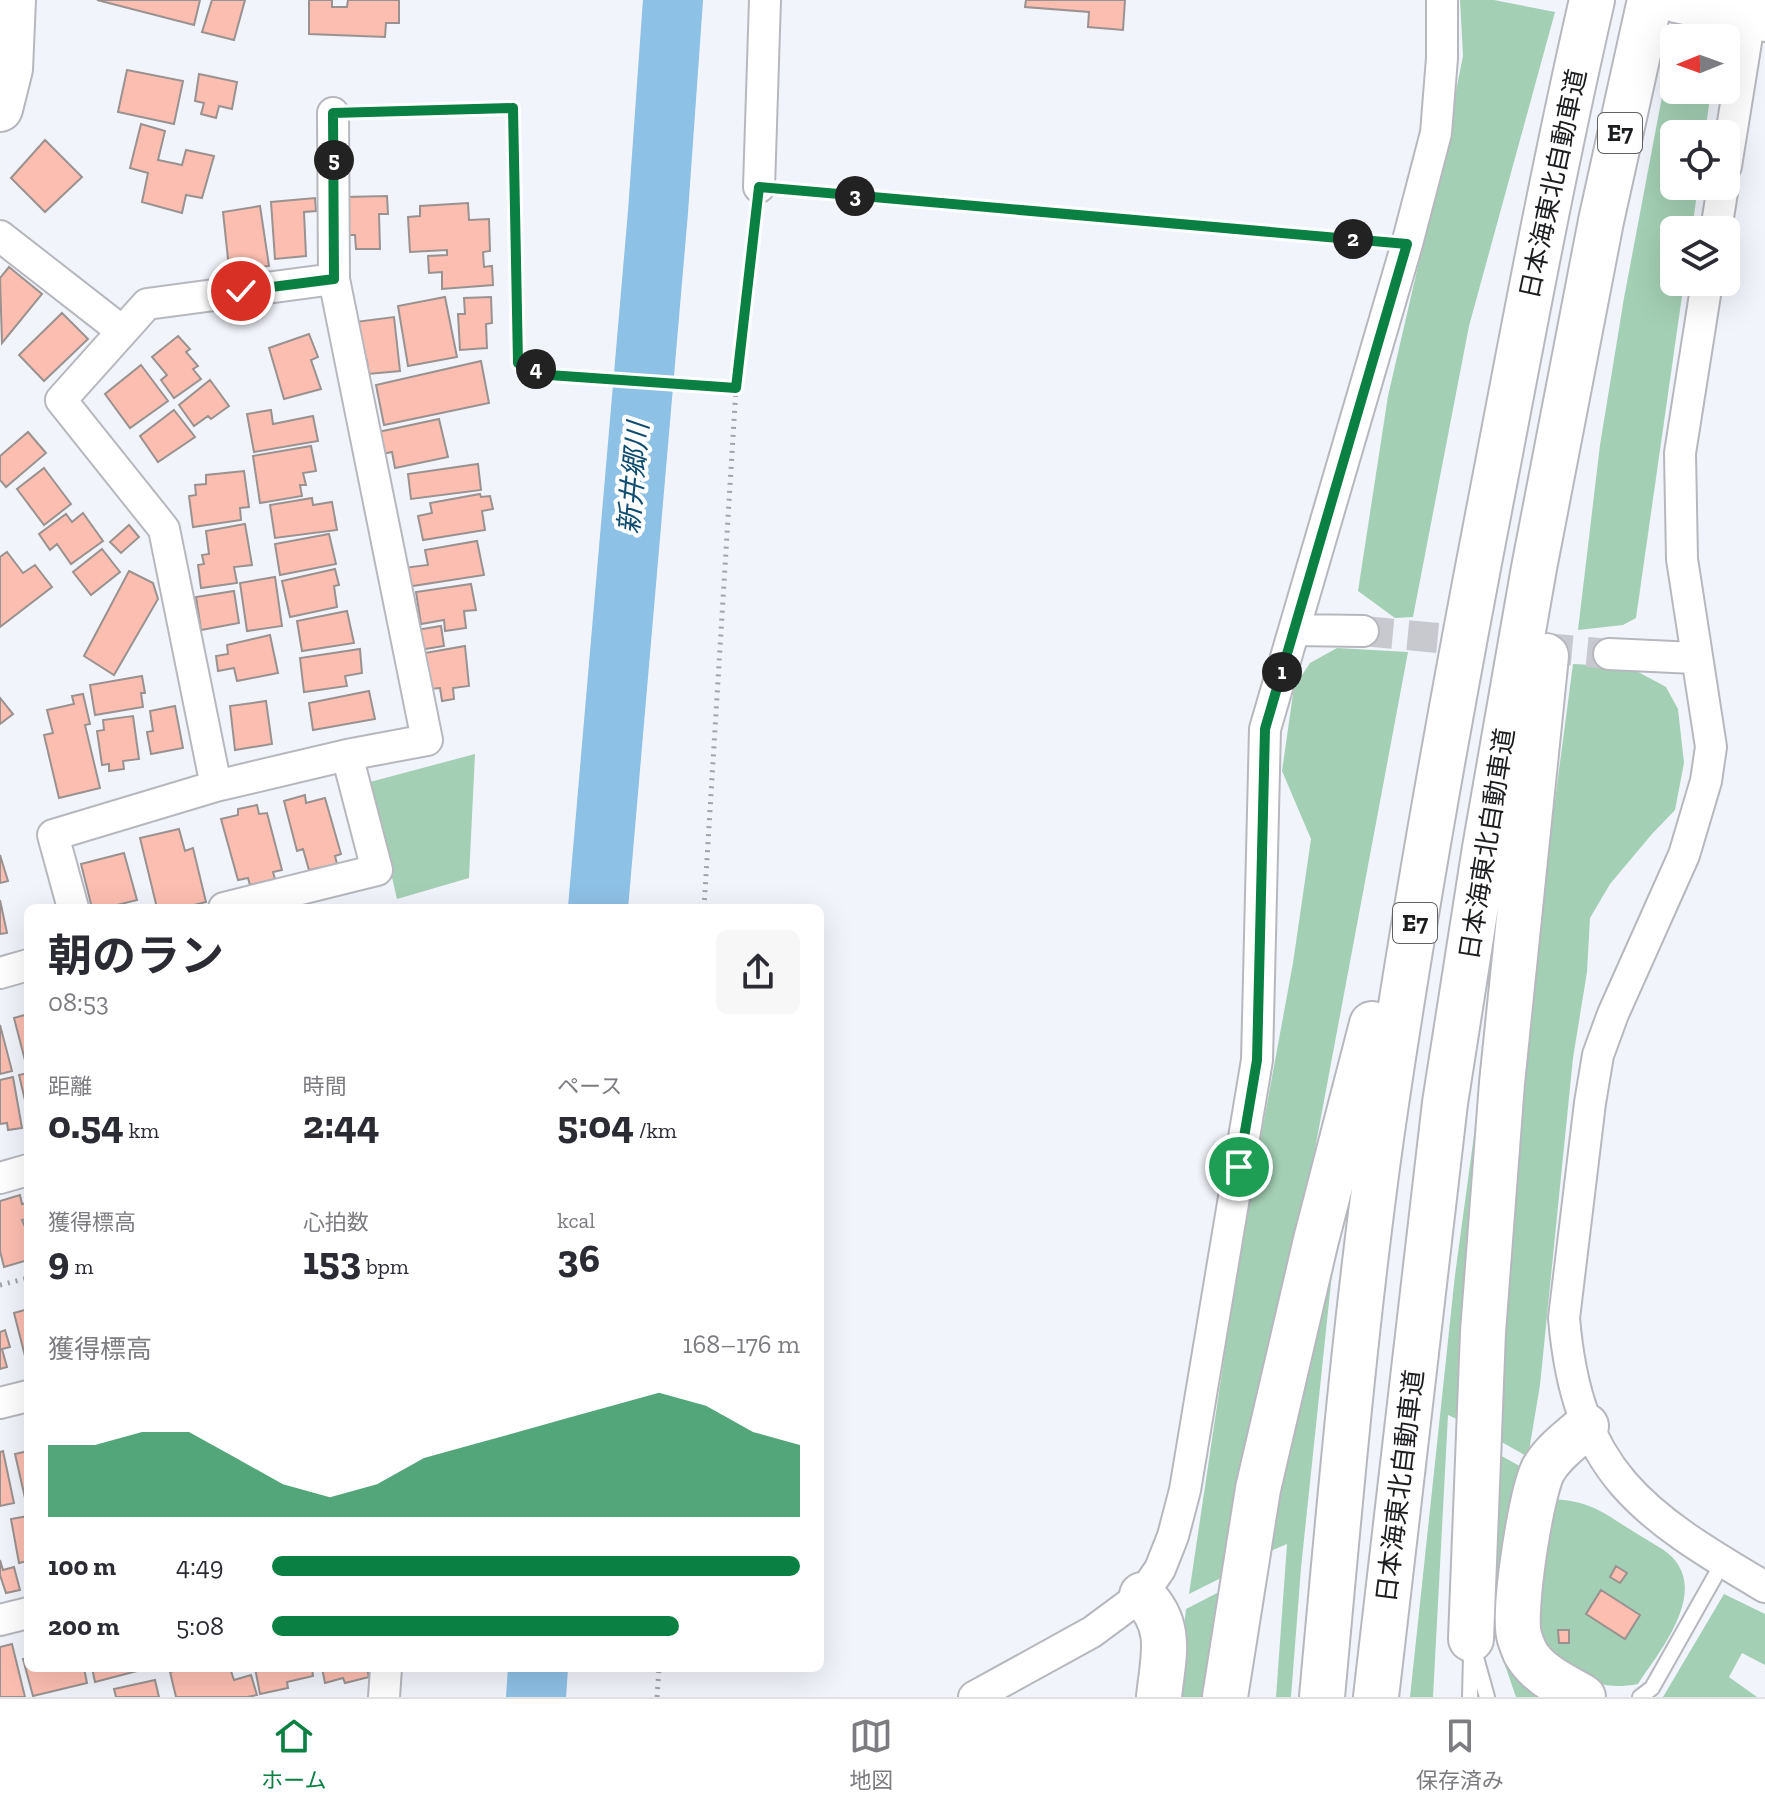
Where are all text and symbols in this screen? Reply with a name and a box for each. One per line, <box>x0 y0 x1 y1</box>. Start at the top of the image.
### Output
north arrow <box>1660 24 1740 104</box>
map controls <box>1660 24 1740 296</box>
street label: 日本海東北自動車道 <box>1513 66 1593 302</box>
road number: E7 <box>1598 113 1642 153</box>
button: locate <box>1660 120 1740 200</box>
pin: 5 <box>314 140 354 180</box>
text: 5 <box>328 146 340 173</box>
pin: 3 <box>835 176 875 216</box>
text: 3 <box>849 182 861 209</box>
button: layers <box>1660 216 1740 296</box>
pin: 2 <box>1333 219 1373 259</box>
text: 2 <box>1347 225 1359 252</box>
pin <box>207 257 275 325</box>
icon: check <box>219 269 263 313</box>
pin: 4 <box>516 349 556 389</box>
text: 4 <box>530 355 542 382</box>
water label: 新井郷川 <box>612 418 655 535</box>
pin: 1 <box>1262 652 1302 692</box>
text: 1 <box>1278 658 1286 685</box>
street label: 日本海東北自動車道 <box>1453 726 1521 962</box>
road number: E7 <box>1393 903 1437 943</box>
text: 朝のラン <box>48 929 224 982</box>
button: share <box>716 930 800 1014</box>
text: 08:53 <box>48 986 109 1018</box>
text: 距離 <box>48 1073 92 1100</box>
text: 時間 <box>303 1073 347 1100</box>
text: ペース <box>557 1073 622 1100</box>
text: 0.54 <box>48 1100 124 1148</box>
text: 2:44 <box>303 1100 380 1148</box>
text: 5:04 <box>557 1100 634 1148</box>
text: km <box>124 1117 159 1144</box>
text: /km <box>634 1117 677 1144</box>
pin <box>1205 1133 1273 1201</box>
icon: arrive <box>1217 1145 1261 1189</box>
text: kcal <box>557 1207 595 1234</box>
text: 獲得標高 <box>48 1209 136 1236</box>
text: 心拍数 <box>303 1209 369 1236</box>
text: 36 <box>557 1234 600 1282</box>
text: 9 <box>48 1236 69 1284</box>
text: 153 <box>303 1236 361 1284</box>
text: m <box>69 1253 93 1280</box>
text: bpm <box>361 1253 409 1280</box>
text: 168–176 m <box>683 1328 800 1360</box>
text: 獲得標高 <box>48 1333 152 1365</box>
street label: 日本海東北自動車道 <box>1370 1368 1430 1604</box>
text: 100 m <box>48 1550 116 1582</box>
text: 4:49 <box>176 1550 224 1582</box>
text: 200 m <box>48 1610 120 1642</box>
text: 5:08 <box>176 1610 224 1642</box>
tab: ホーム <box>261 1714 327 1794</box>
tab: 地図 <box>849 1714 893 1794</box>
tab: 保存済み <box>1416 1714 1504 1794</box>

